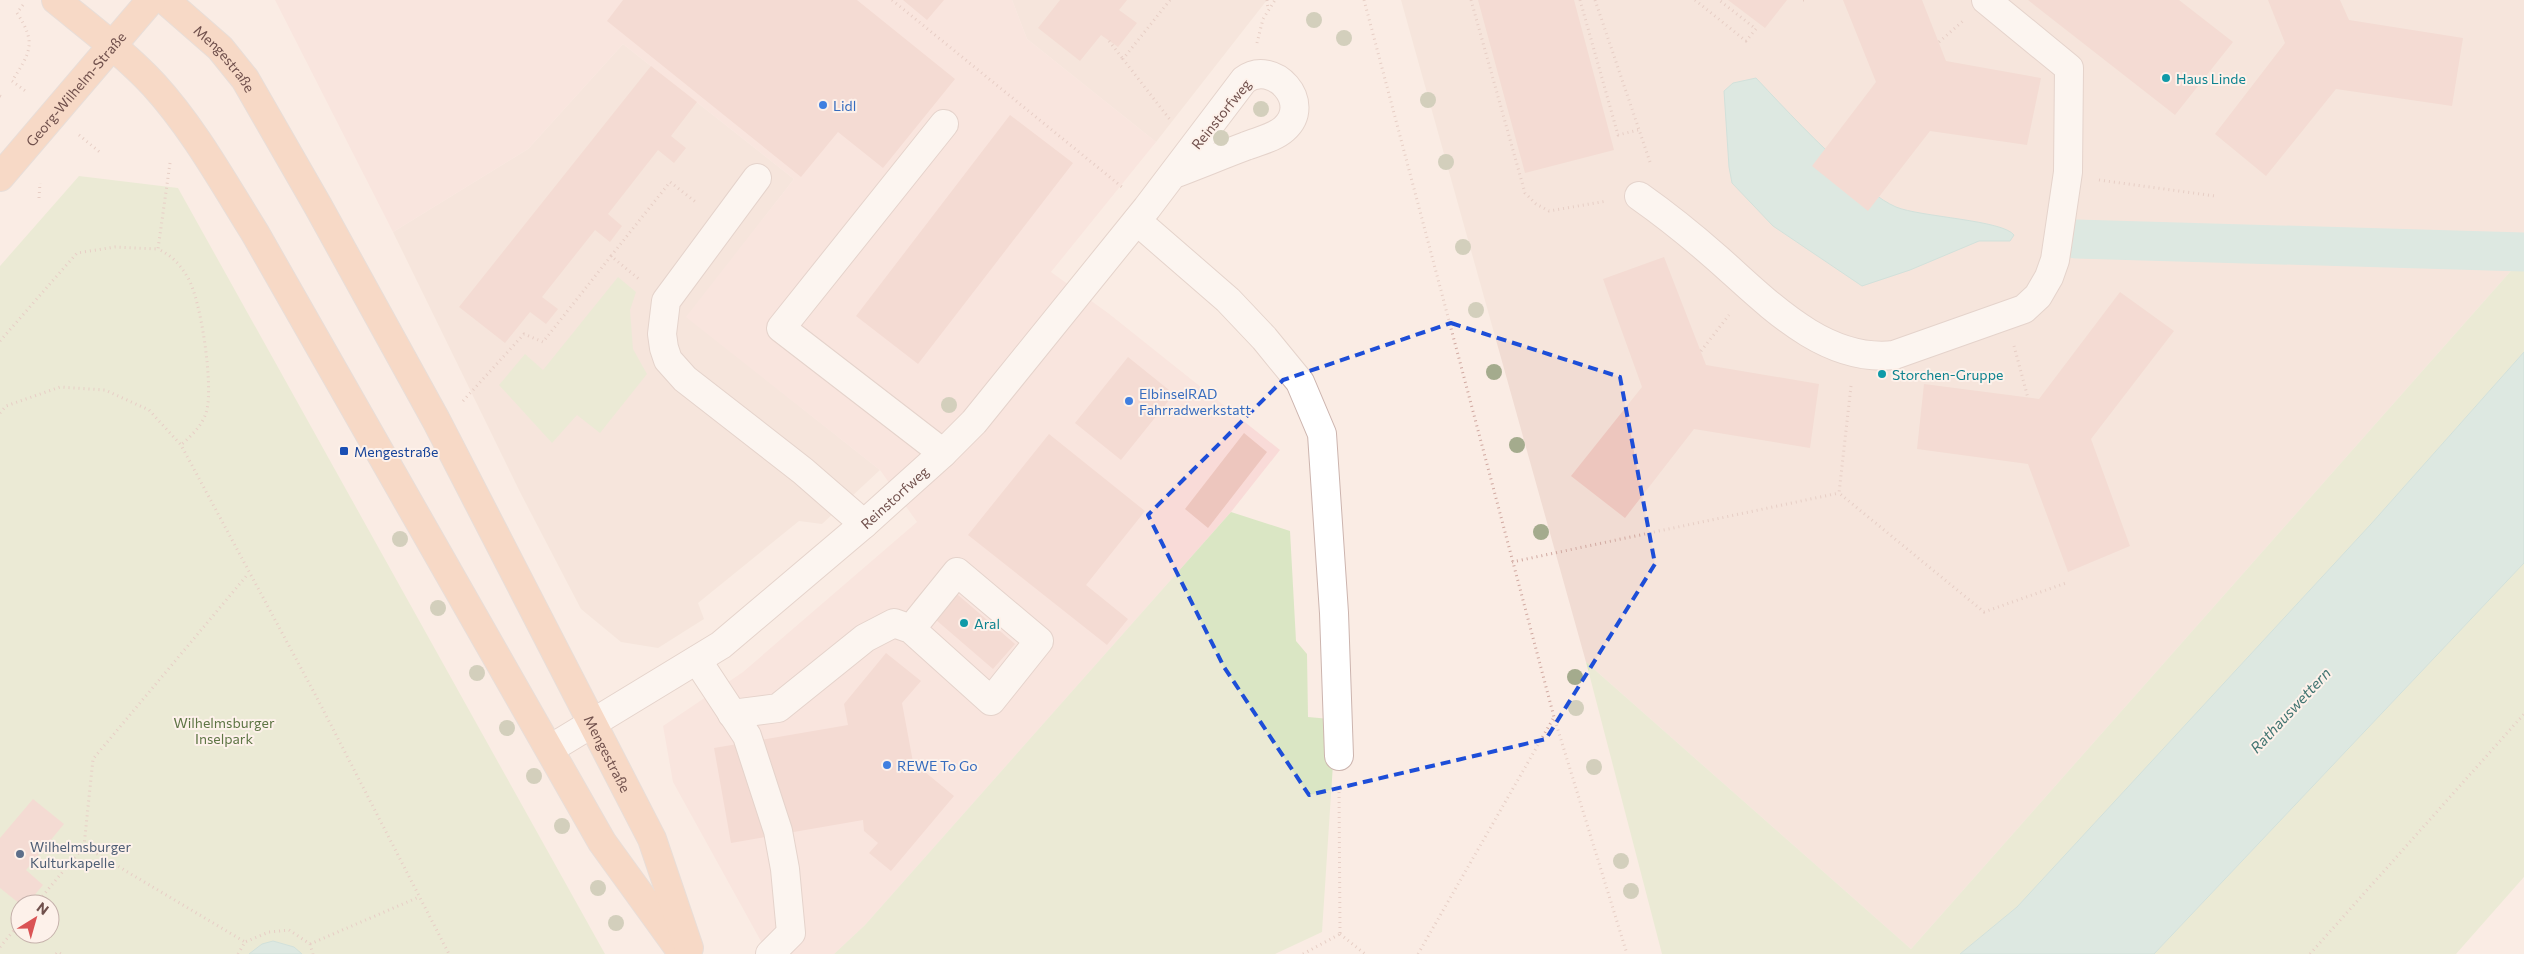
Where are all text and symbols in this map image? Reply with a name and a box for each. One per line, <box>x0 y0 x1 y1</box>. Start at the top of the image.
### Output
street label: Mengestraße <box>191 21 259 95</box>
street label: Georg-Wilhelm-Straße <box>22 28 129 149</box>
place label: Haus Linde <box>2176 70 2246 87</box>
marker: Haus Linde <box>2160 72 2172 84</box>
street label: Reinstorfweg <box>1188 75 1255 153</box>
place label: Lidl <box>833 97 856 114</box>
marker: Lidl <box>817 99 829 111</box>
place label: Storchen-Gruppe <box>1892 366 2003 383</box>
marker: Storchen-Gruppe <box>1876 368 1888 380</box>
place label: ElbinselRAD Fahrradwerkstatt <box>1139 385 1251 418</box>
marker: ElbinselRAD Fahrradwerkstatt <box>1123 395 1135 407</box>
place label: Mengestraße <box>354 443 438 460</box>
marker: Mengestraße <box>338 445 350 457</box>
street label: Reinstorfweg <box>857 462 932 532</box>
place label: Aral <box>974 615 1000 632</box>
marker: Aral <box>958 617 970 629</box>
water label: Rathauswettern <box>2246 664 2334 756</box>
street label: Mengestraße <box>581 712 635 795</box>
park label: Wilhelmsburger Inselpark <box>173 714 275 747</box>
place label: REWE To Go <box>897 757 978 774</box>
marker: REWE To Go <box>881 759 893 771</box>
place label: Wilhelmsburger Kulturkapelle <box>30 838 132 871</box>
marker: Wilhelmsburger Kulturkapelle <box>14 848 26 860</box>
north arrow <box>10 894 60 944</box>
text: N <box>34 898 52 918</box>

